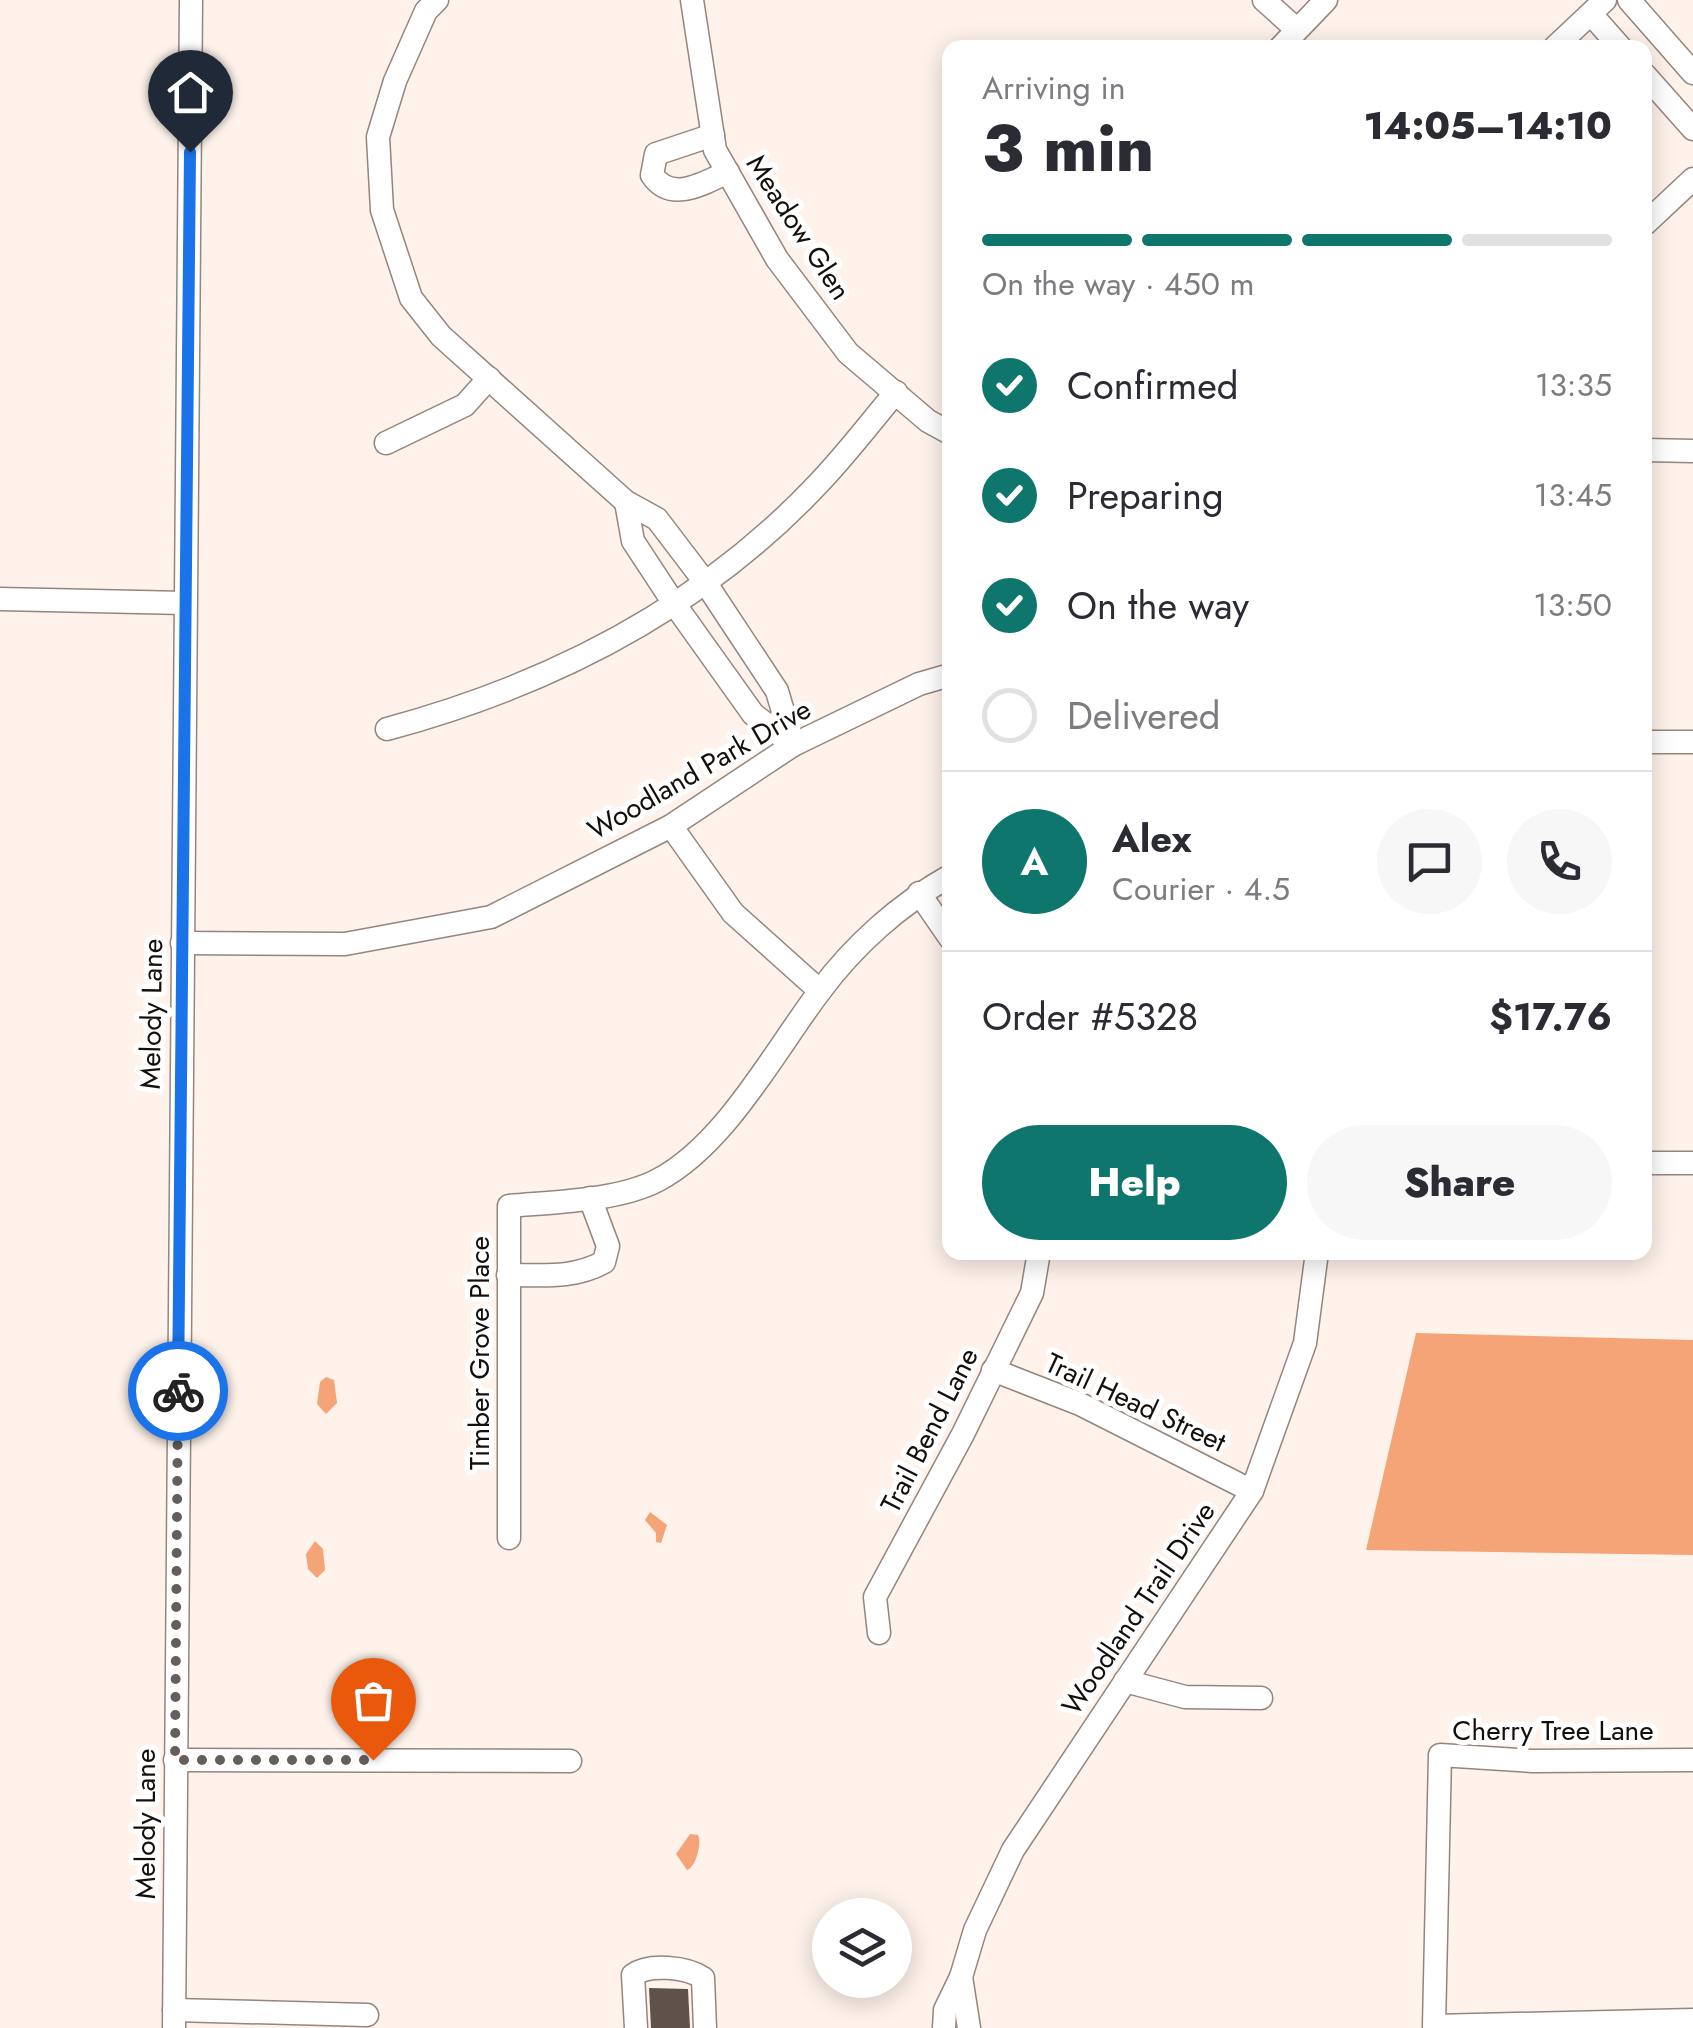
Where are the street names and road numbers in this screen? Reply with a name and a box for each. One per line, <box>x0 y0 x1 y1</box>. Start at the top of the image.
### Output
street label: Meadow Glen <box>736 146 861 308</box>
street label: Woodland Park Drive <box>580 689 818 850</box>
street label: Melody Lane <box>130 938 173 1090</box>
street label: Timber Grove Place <box>459 1236 500 1470</box>
street label: Trail Bend Lane <box>870 1341 989 1520</box>
street label: Trail Head Street <box>1039 1343 1233 1462</box>
street label: Woodland Trail Drive <box>1052 1494 1225 1723</box>
street label: Cherry Tree Lane <box>1452 1710 1654 1751</box>
street label: Melody Lane <box>125 1749 166 1899</box>

